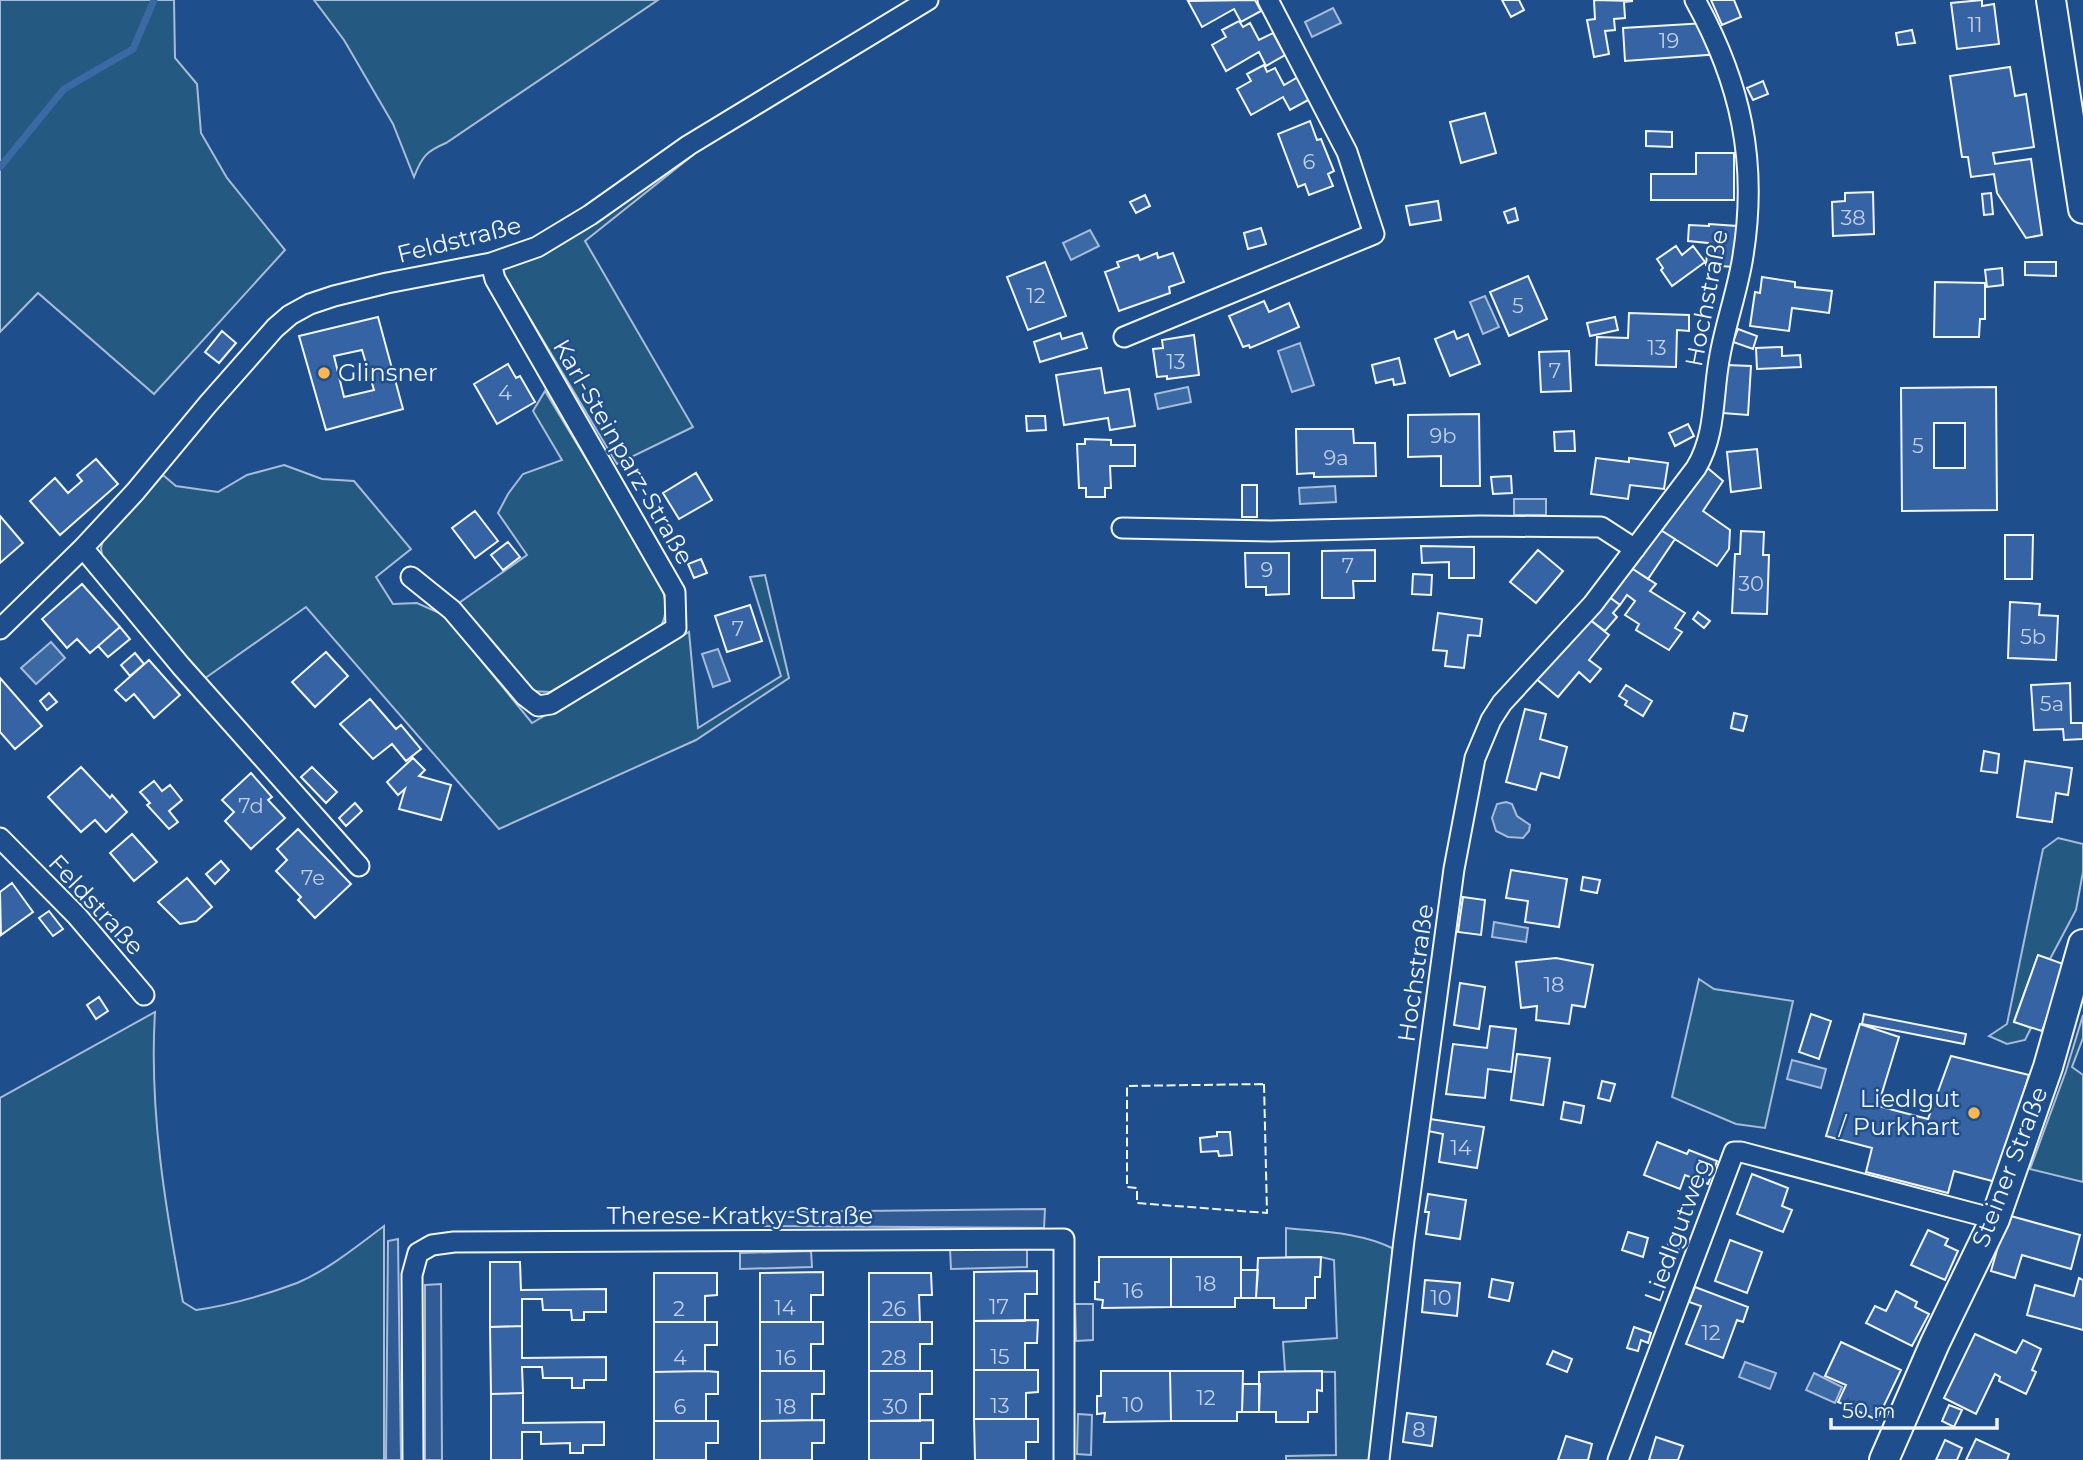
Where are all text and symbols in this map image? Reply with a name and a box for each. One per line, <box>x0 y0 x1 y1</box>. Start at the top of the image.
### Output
house number: 11 <box>1967 12 1983 37</box>
house number: 19 <box>1659 28 1679 53</box>
house number: 6 <box>1303 149 1316 174</box>
house number: 38 <box>1840 205 1866 230</box>
street label: Feldstraße <box>394 210 524 269</box>
street label: Hochstraße <box>1679 227 1734 369</box>
house number: 12 <box>1026 283 1046 308</box>
house number: 5 <box>1512 293 1524 318</box>
street label: Karl-Steinparz-Straße <box>547 334 700 570</box>
house number: 13 <box>1647 335 1667 360</box>
house number: 13 <box>1166 349 1186 374</box>
place label: Glinsner <box>338 358 438 387</box>
house number: 7 <box>1549 358 1561 383</box>
marker: Glinsner <box>316 365 332 381</box>
house number: 4 <box>498 380 512 405</box>
house number: 9b <box>1429 423 1457 448</box>
house number: 5 <box>1912 433 1924 458</box>
house number: 9a <box>1323 445 1349 470</box>
house number: 7 <box>1342 553 1354 578</box>
house number: 9 <box>1261 557 1273 582</box>
house number: 30 <box>1738 571 1764 596</box>
house number: 7 <box>732 616 744 641</box>
house number: 5b <box>2020 624 2046 649</box>
house number: 5a <box>2040 691 2064 716</box>
house number: 7d <box>238 793 264 818</box>
street label: Feldstraße <box>43 848 150 961</box>
house number: 7e <box>301 865 325 890</box>
street label: Hochstraße <box>1391 902 1440 1044</box>
house number: 18 <box>1544 972 1564 997</box>
street label: Steiner Straße <box>1966 1083 2053 1251</box>
place label: Liedlgut / Purkhart <box>1837 1084 1960 1141</box>
marker: Liedlgut / Purkhart <box>1966 1105 1982 1121</box>
house number: 14 <box>1450 1135 1472 1160</box>
street label: Liedlgutweg <box>1638 1154 1717 1306</box>
street label: Therese-Kratky-Straße <box>607 1201 873 1230</box>
house number: 18 <box>1196 1271 1216 1296</box>
house number: 16 <box>1123 1278 1143 1303</box>
house number: 10 <box>1430 1285 1452 1310</box>
house number: 17 <box>989 1294 1009 1319</box>
house number: 14 <box>774 1295 796 1320</box>
house number: 2 <box>673 1296 685 1321</box>
house number: 26 <box>882 1296 907 1321</box>
house number: 12 <box>1701 1320 1721 1345</box>
house number: 15 <box>990 1344 1010 1369</box>
house number: 4 <box>673 1345 687 1370</box>
house number: 16 <box>776 1345 796 1370</box>
house number: 28 <box>881 1345 907 1370</box>
house number: 12 <box>1196 1385 1216 1410</box>
scale bar <box>1831 1386 1997 1430</box>
house number: 10 <box>1122 1392 1144 1417</box>
house number: 13 <box>990 1393 1010 1418</box>
house number: 6 <box>674 1394 687 1419</box>
house number: 18 <box>776 1394 796 1419</box>
house number: 30 <box>882 1394 908 1419</box>
text: 50 m <box>1842 1398 1896 1423</box>
house number: 8 <box>1412 1417 1426 1442</box>

